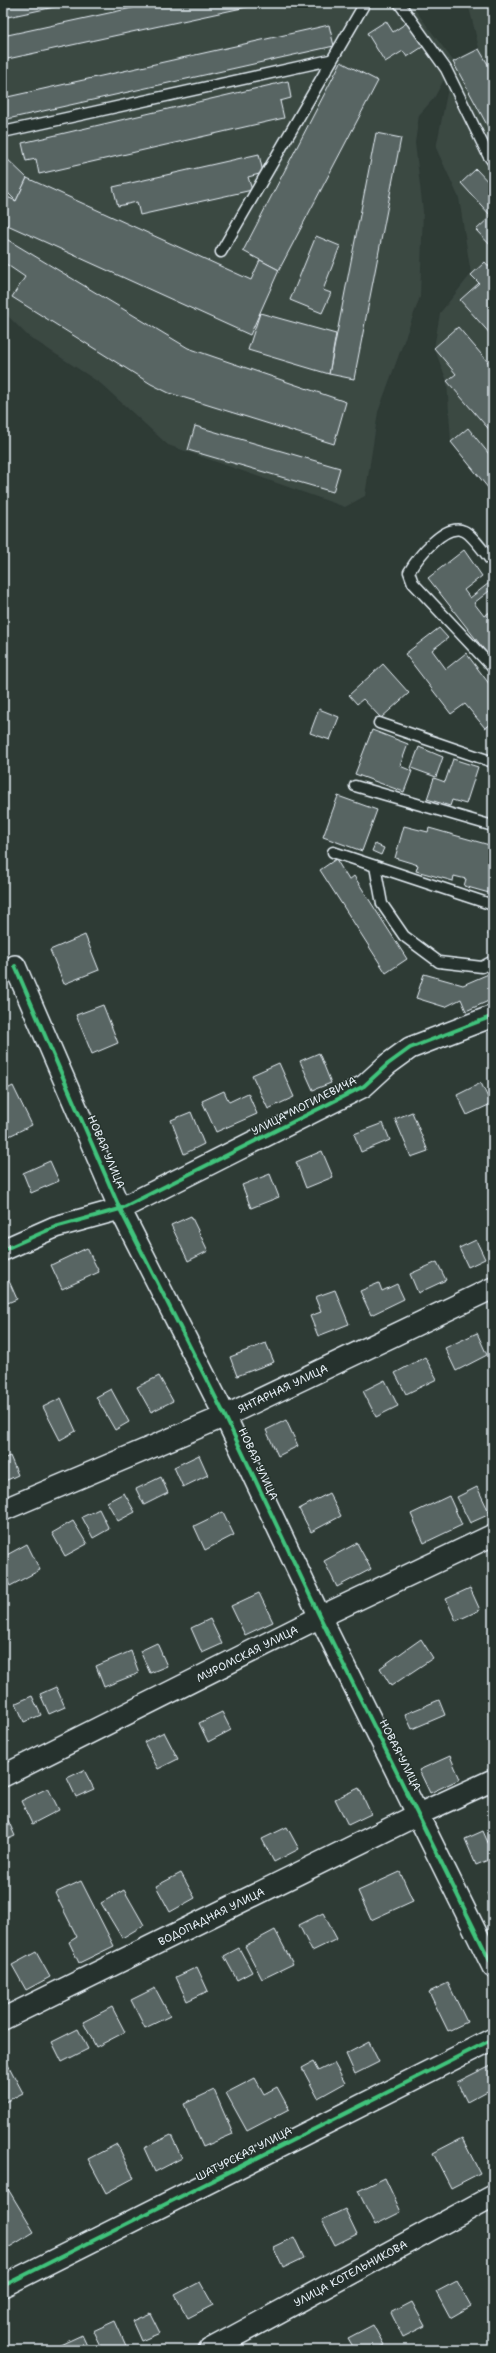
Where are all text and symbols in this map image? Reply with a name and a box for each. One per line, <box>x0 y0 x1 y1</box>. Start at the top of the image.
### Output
street label: УЛИЦА МОГИЛЕВИЧА <box>249 1073 359 1139</box>
street label: НОВАЯ УЛИЦА <box>84 1113 128 1191</box>
street label: ЯНТАРНАЯ УЛИЦА <box>235 1361 330 1416</box>
street label: НОВАЯ УЛИЦА <box>235 1425 281 1503</box>
street label: МУРОМСКАЯ УЛИЦА <box>194 1622 300 1685</box>
street label: НОВАЯ УЛИЦА <box>376 1717 424 1793</box>
street label: ВОДОПАДНАЯ УЛИЦА <box>155 1884 267 1949</box>
street label: ШАТУРСКАЯ УЛИЦА <box>193 2123 295 2185</box>
street label: УЛИЦА КОТЕЛЬНИКОВА <box>291 2236 410 2310</box>

